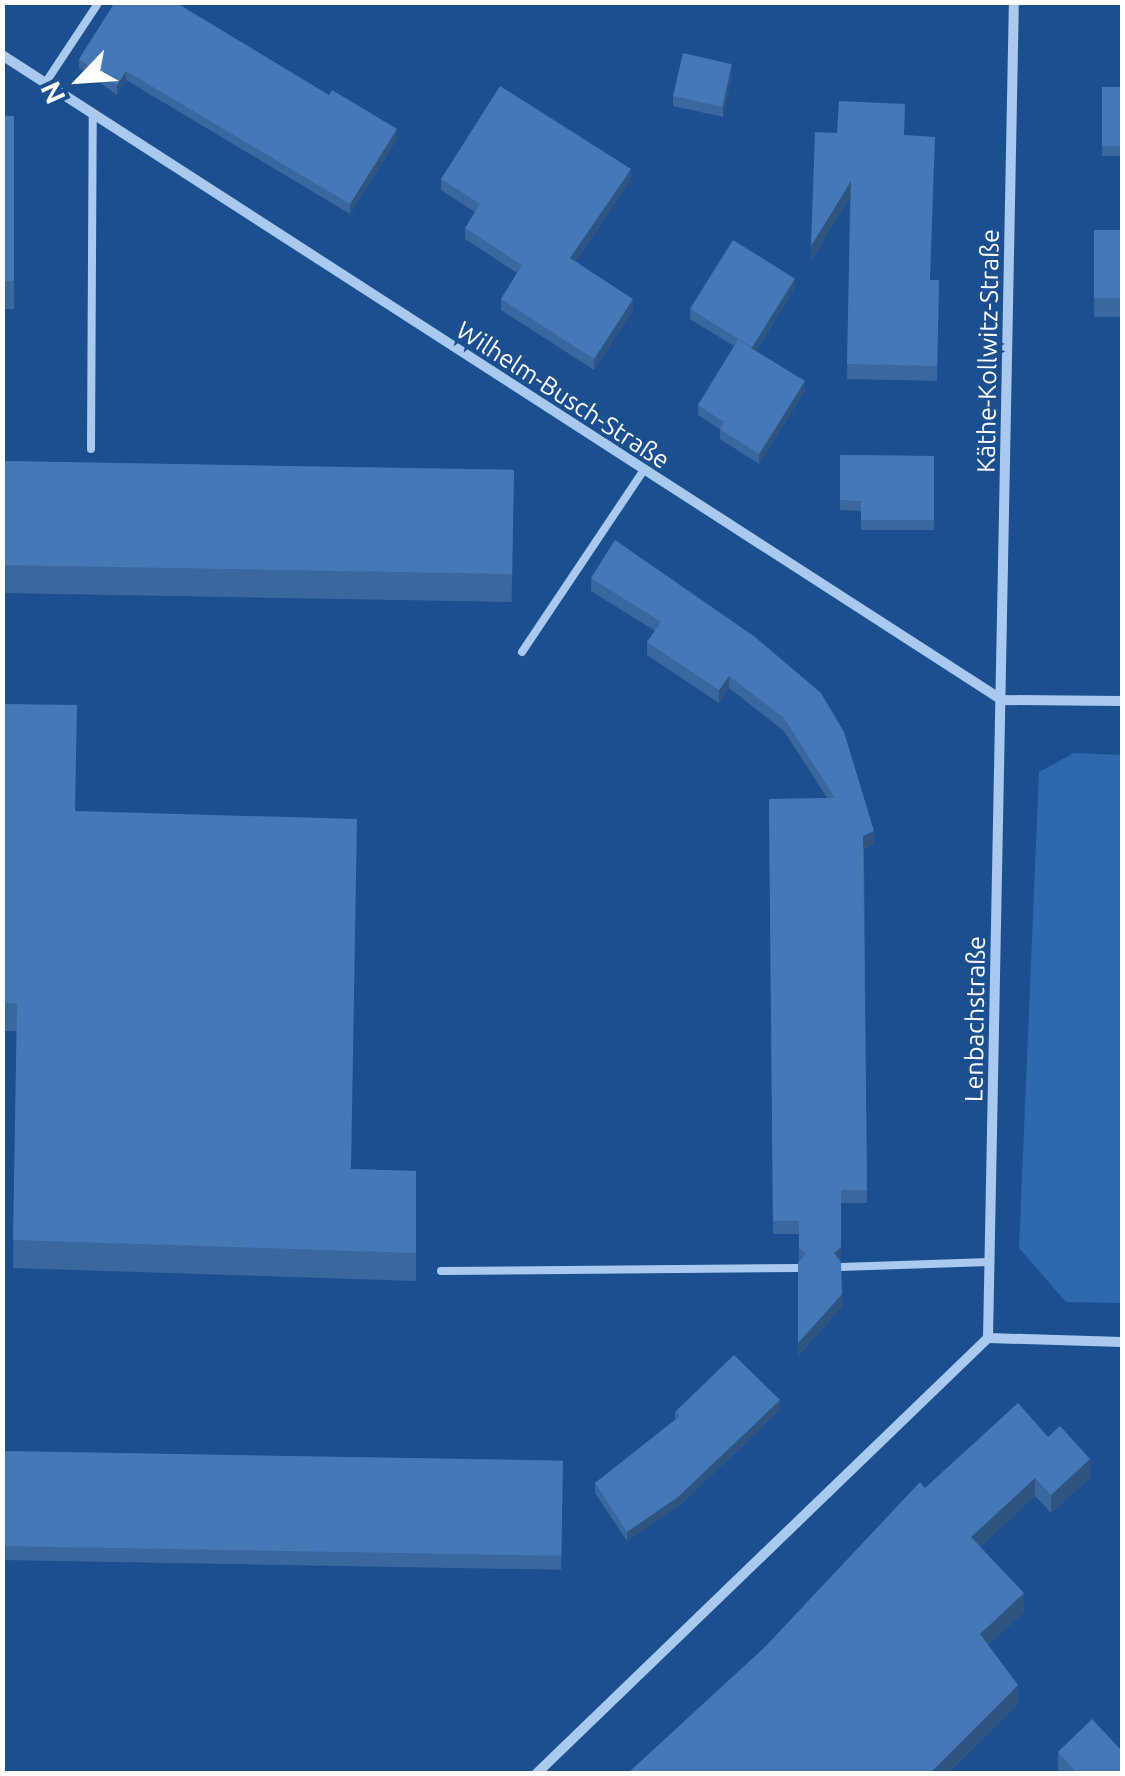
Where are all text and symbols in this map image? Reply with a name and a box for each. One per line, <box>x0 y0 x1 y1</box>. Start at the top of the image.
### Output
north arrow <box>30 30 130 130</box>
text: N <box>34 77 71 109</box>
street label: Käthe-Kollwitz-Straße <box>971 229 1005 473</box>
street label: Wilhelm-Busch-Straße <box>451 315 675 475</box>
street label: Lenbachstraße <box>959 936 991 1102</box>

